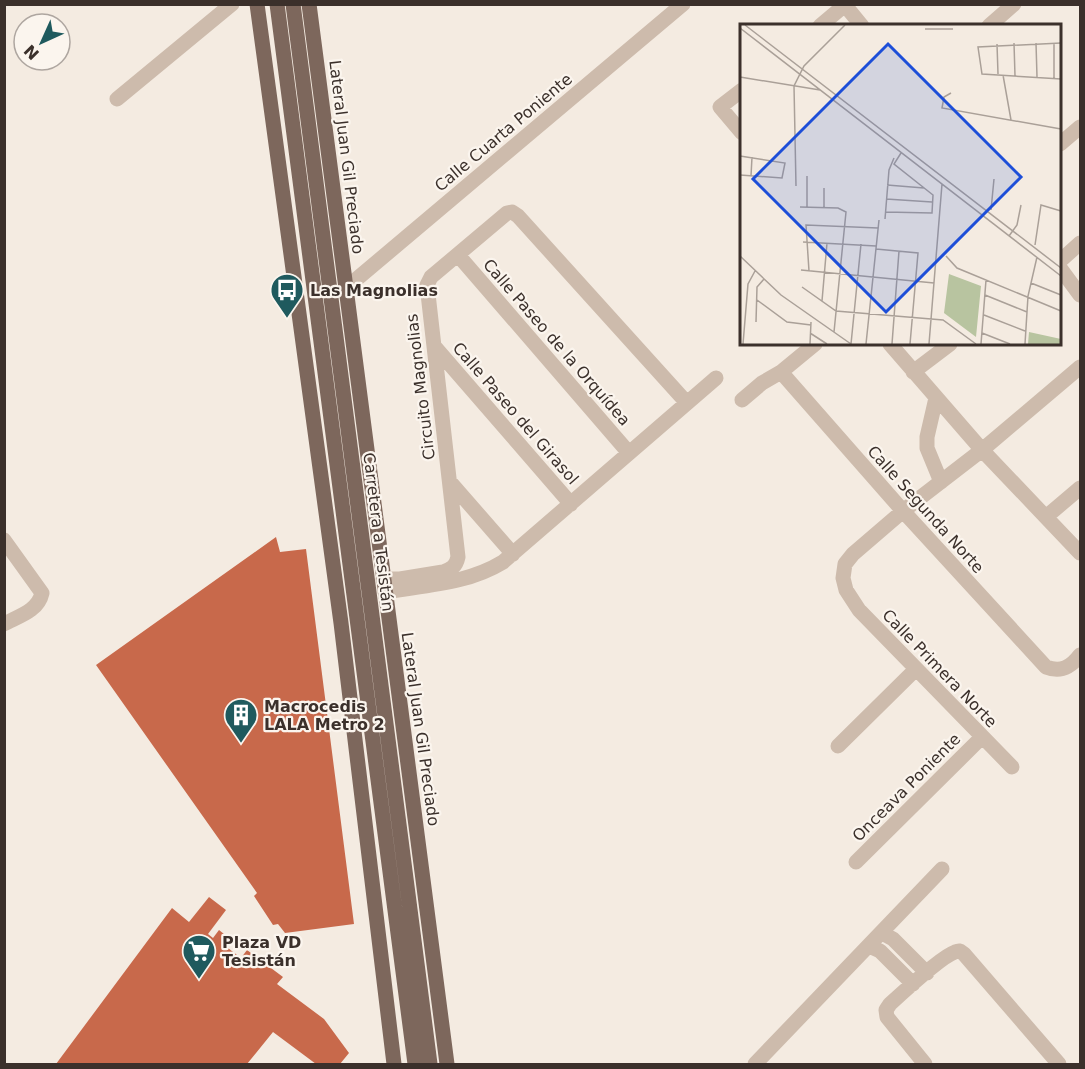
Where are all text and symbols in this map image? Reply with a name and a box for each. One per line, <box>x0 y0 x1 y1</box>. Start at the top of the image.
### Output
north arrow <box>12 12 72 72</box>
inset map <box>740 24 1061 345</box>
text: N <box>20 41 43 64</box>
street label: Lateral Juan Gil Preciado <box>325 59 368 255</box>
street label: Calle Cuarta Poniente <box>431 69 576 195</box>
street label: Calle Paseo de la Orquídea <box>479 255 634 429</box>
bus stop icon: Las Magnolias <box>269 272 305 319</box>
place label: Las Magnolias <box>310 281 438 300</box>
street label: Circuito Magnolias <box>402 313 439 461</box>
street label: Calle Paseo del Girasol <box>449 338 582 488</box>
street label: Calle Segunda Norte <box>863 442 988 577</box>
street label: Carretera a Tesistán <box>359 451 398 613</box>
street label: Calle Primera Norte <box>878 605 1001 731</box>
street label: Lateral Juan Gil Preciado <box>397 631 444 827</box>
building icon: Macrocedis LALA Metro 2 <box>223 697 259 744</box>
place label: Macrocedis LALA Metro 2 <box>264 697 385 734</box>
street label: Onceava Poniente <box>848 729 964 845</box>
supermarket icon: Plaza VD Tesistán <box>181 933 217 980</box>
place label: Plaza VD Tesistán <box>222 933 301 970</box>

